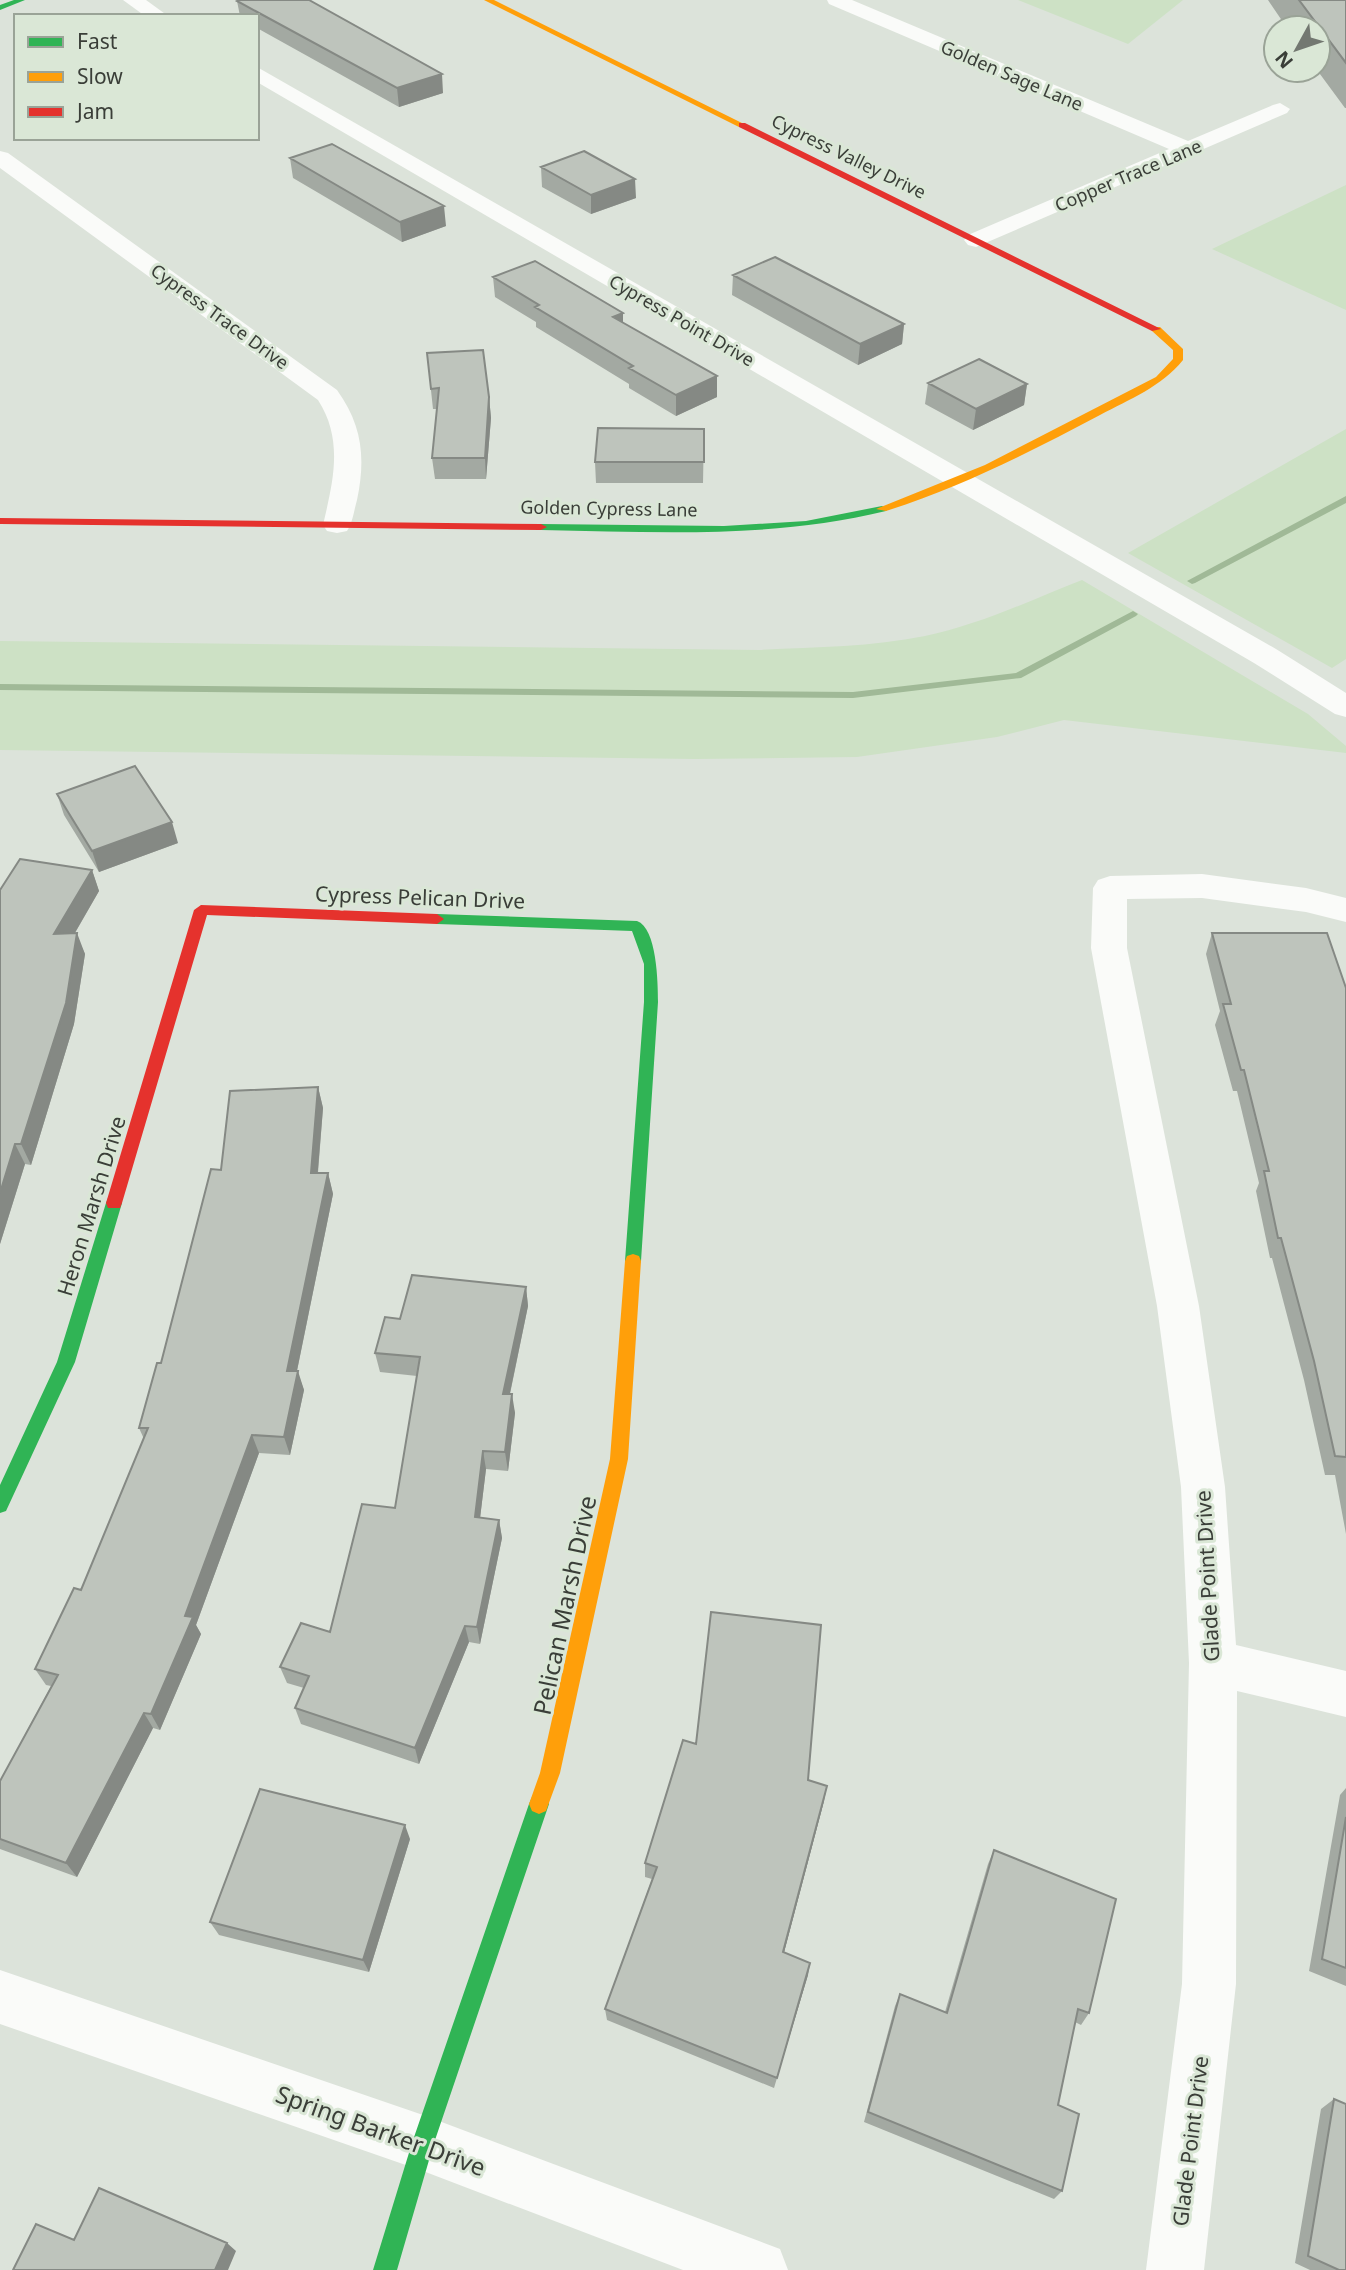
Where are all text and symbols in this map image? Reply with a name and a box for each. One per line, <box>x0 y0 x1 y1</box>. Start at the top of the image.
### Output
legend <box>14 14 259 140</box>
north arrow <box>1262 14 1332 84</box>
text: Fast <box>77 27 118 55</box>
street label: Golden Sage Lane <box>937 34 1087 116</box>
text: N <box>1269 46 1299 74</box>
text: Slow <box>77 62 123 90</box>
text: Jam <box>75 97 114 125</box>
street label: Cypress Valley Drive <box>768 108 930 204</box>
street label: Copper Trace Lane <box>1051 133 1205 217</box>
street label: Cypress Trace Drive <box>146 258 294 374</box>
street label: Cypress Point Drive <box>605 269 759 371</box>
street label: Golden Cypress Lane <box>520 494 698 522</box>
street label: Cypress Pelican Drive <box>314 879 526 915</box>
street label: Heron Marsh Drive <box>50 1113 132 1299</box>
street label: Glade Point Drive <box>1189 1490 1225 1662</box>
street label: Pelican Marsh Drive <box>525 1492 603 1718</box>
street label: Glade Point Drive <box>1166 2054 1214 2228</box>
street label: Spring Barker Drive <box>272 2077 490 2183</box>

